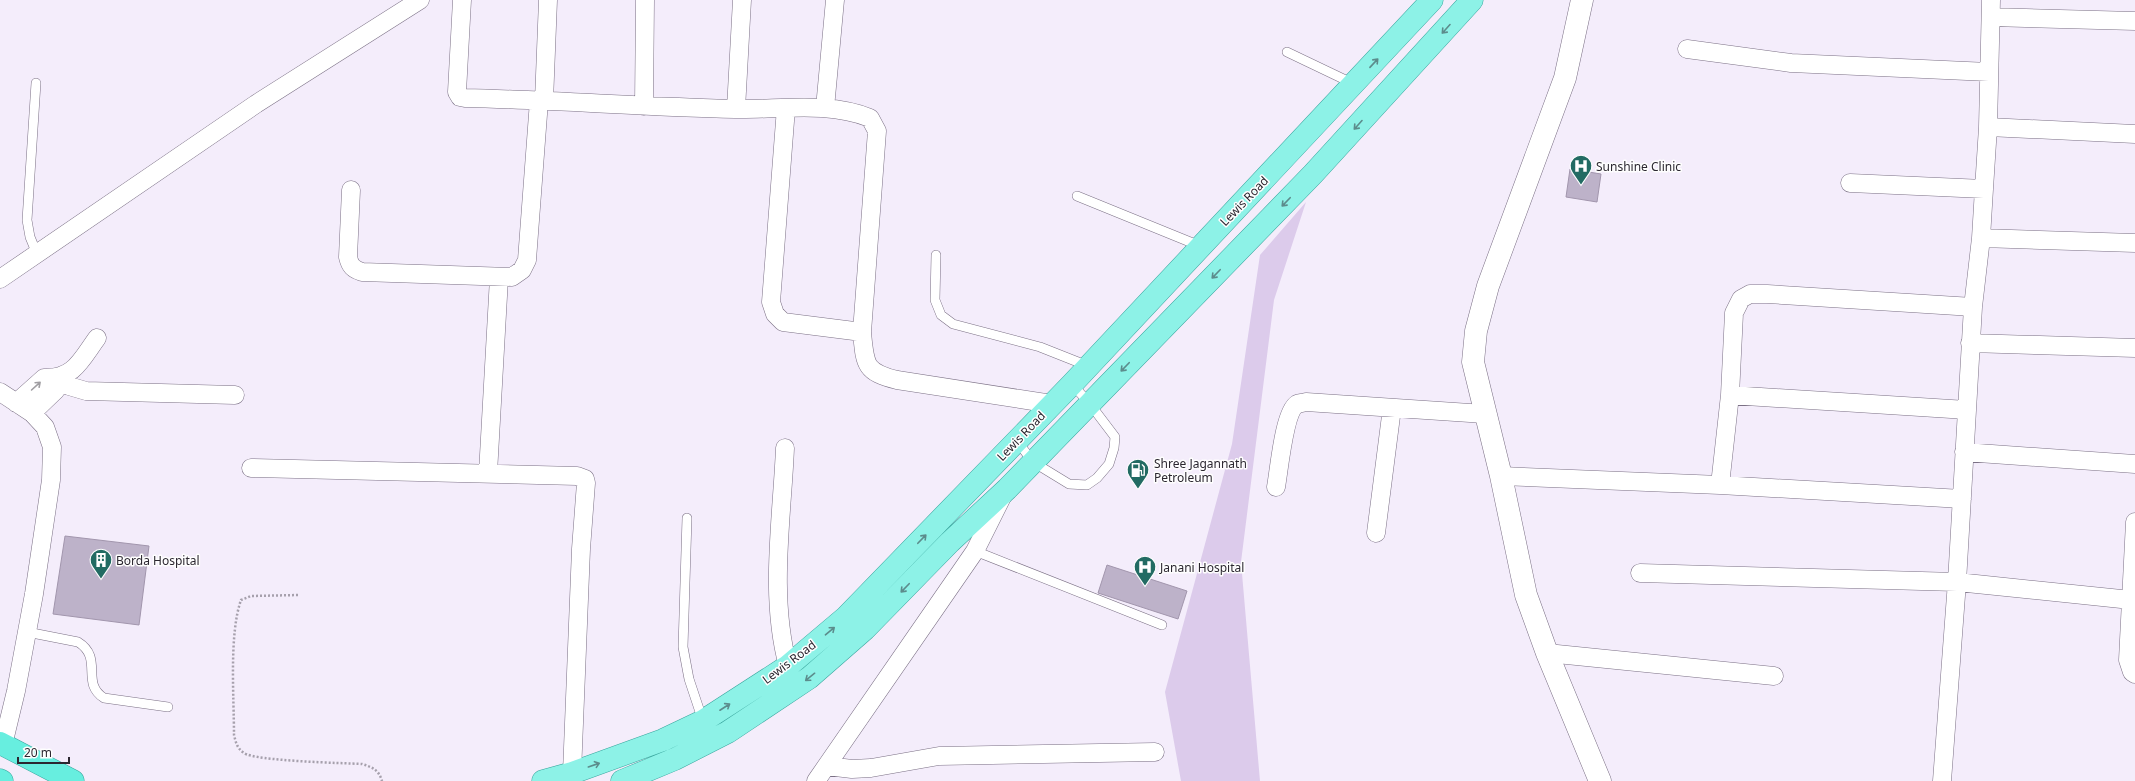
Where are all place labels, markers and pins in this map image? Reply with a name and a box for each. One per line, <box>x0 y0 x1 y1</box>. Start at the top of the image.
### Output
hospital icon: Sunshine Clinic <box>1568 153 1594 186</box>
place label: Sunshine Clinic <box>1596 158 1681 175</box>
place label: Shree Jagannath Petroleum <box>1154 455 1247 486</box>
fuel station icon: Shree Jagannath Petroleum <box>1125 457 1151 490</box>
building icon: Borda Hospital <box>88 547 114 580</box>
place label: Borda Hospital <box>116 552 200 569</box>
hospital icon: Janani Hospital <box>1132 554 1158 587</box>
place label: Janani Hospital <box>1159 559 1244 576</box>

